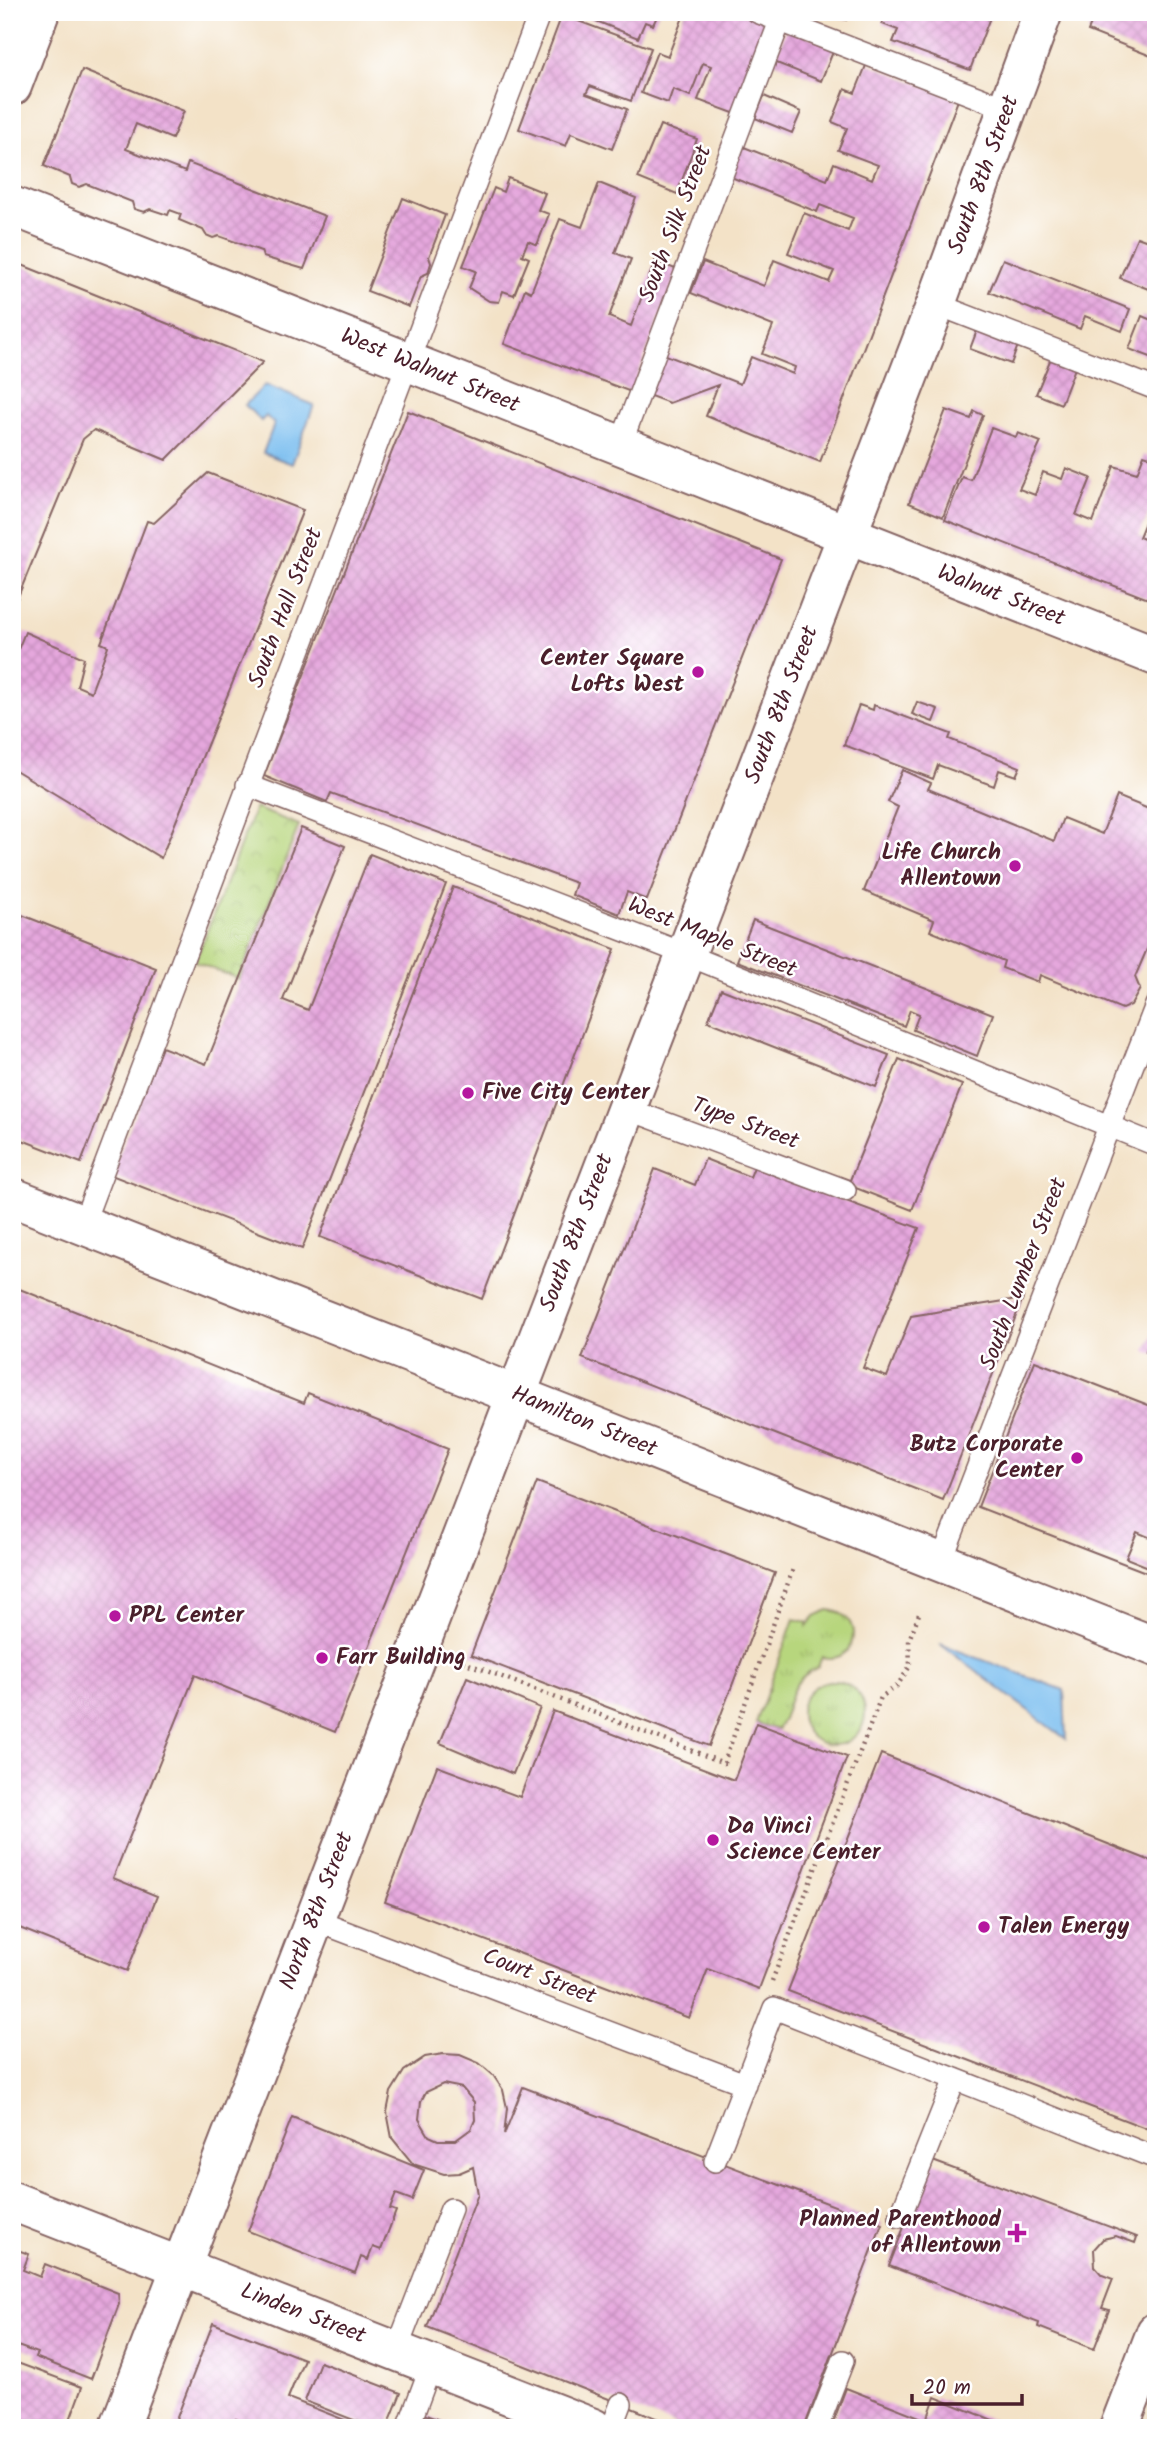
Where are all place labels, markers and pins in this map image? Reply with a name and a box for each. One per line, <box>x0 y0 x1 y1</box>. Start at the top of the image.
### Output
place label: Center Square Lofts West <box>540 641 685 703</box>
marker: Center Square Lofts West <box>690 664 706 680</box>
place label: Life Church Allentown <box>882 835 1001 897</box>
marker: Life Church Allentown <box>1007 858 1023 874</box>
place label: Five City Center <box>482 1075 651 1111</box>
marker: Five City Center <box>460 1085 476 1101</box>
place label: Butz Corporate Center <box>910 1427 1065 1489</box>
marker: Butz Corporate Center <box>1069 1450 1085 1466</box>
place label: PPL Center <box>129 1598 245 1634</box>
marker: PPL Center <box>107 1608 123 1624</box>
place label: Farr Building <box>336 1640 466 1676</box>
marker: Farr Building <box>314 1650 330 1666</box>
place label: Da Vinci Science Center <box>727 1809 882 1871</box>
marker: Da Vinci Science Center <box>705 1832 721 1848</box>
place label: Talen Energy <box>998 1909 1129 1945</box>
marker: Talen Energy <box>976 1919 992 1935</box>
place label: Planned Parenthood of Allentown <box>799 2202 1002 2264</box>
marker: Planned Parenthood of Allentown <box>1007 2223 1027 2243</box>

